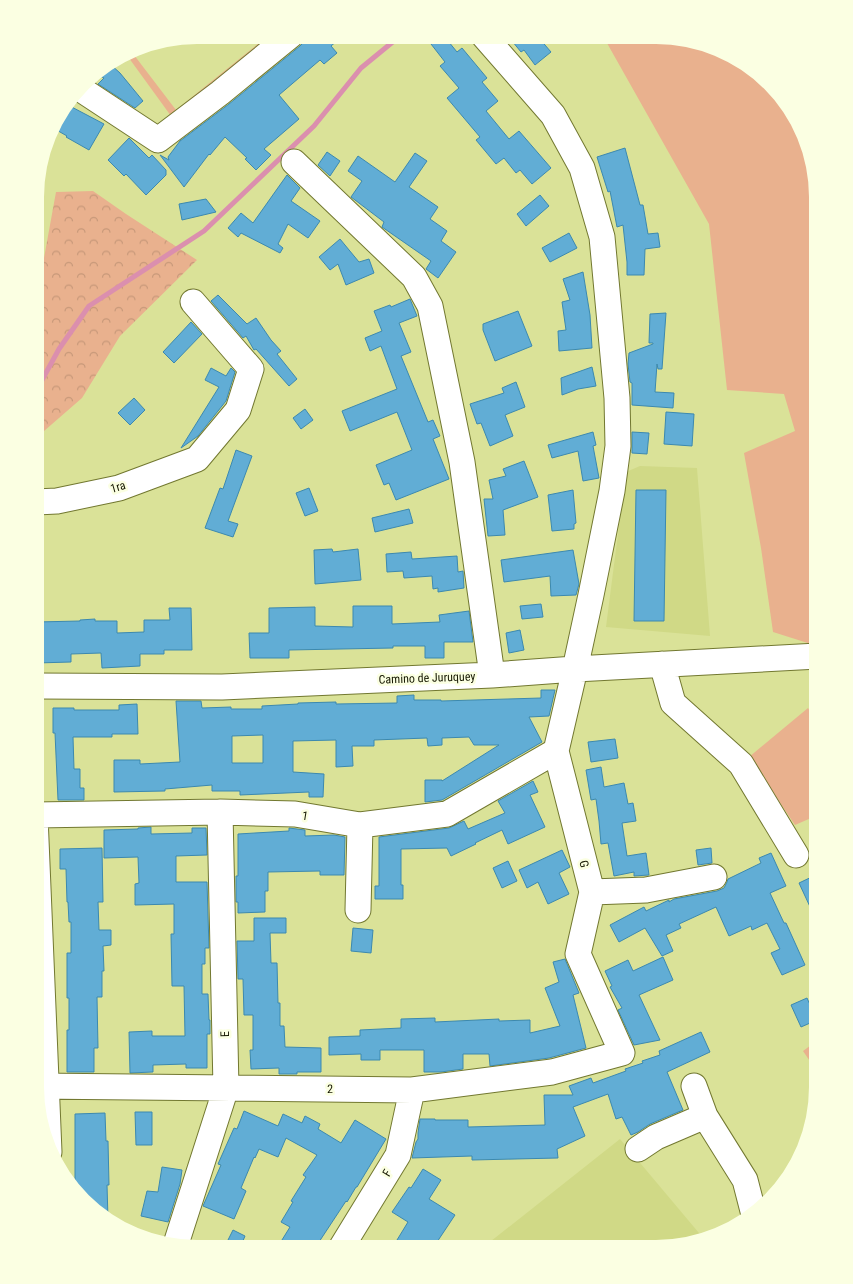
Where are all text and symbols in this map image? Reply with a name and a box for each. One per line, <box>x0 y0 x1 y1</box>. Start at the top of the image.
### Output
street label: 1ra <box>109 478 127 496</box>
street label: Camino de Juruquey <box>378 669 476 687</box>
street label: 1 <box>301 809 309 823</box>
street label: G <box>576 859 592 869</box>
street label: E <box>218 1031 232 1037</box>
street label: 2 <box>327 1082 333 1096</box>
street label: F <box>380 1167 395 1179</box>

